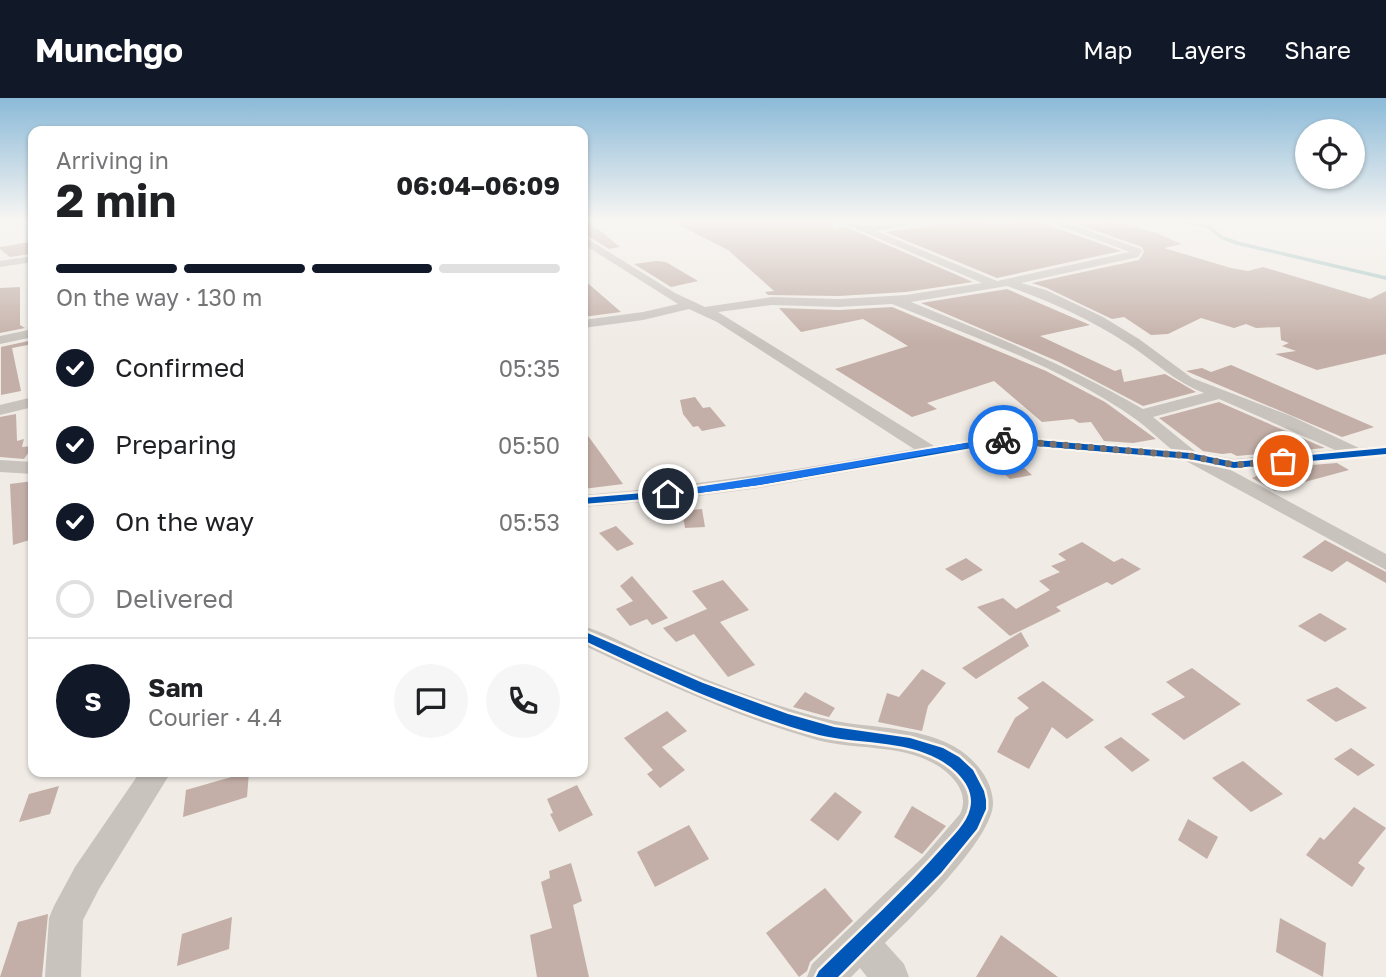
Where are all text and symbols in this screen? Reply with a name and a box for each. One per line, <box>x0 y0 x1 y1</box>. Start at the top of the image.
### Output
text: Munchgo <box>35 30 183 69</box>
text: Map <box>1083 35 1132 64</box>
text: Layers <box>1170 35 1246 64</box>
text: Share <box>1284 35 1351 64</box>
map controls <box>1295 119 1365 189</box>
button: locate <box>1295 119 1365 189</box>
text: Arriving in <box>56 146 169 174</box>
text: 06:04–06:09 <box>396 170 560 201</box>
text: 2 min <box>56 172 176 227</box>
text: On the way · 130 m <box>56 283 262 311</box>
icon: check <box>56 349 94 387</box>
text: Confirmed <box>115 352 245 383</box>
text: 05:35 <box>499 354 560 382</box>
courier <box>968 405 1038 475</box>
icon: bike <box>984 421 1022 459</box>
icon: check <box>56 426 94 464</box>
text: Preparing <box>115 429 237 460</box>
text: 05:50 <box>498 431 560 459</box>
pin <box>1253 431 1313 491</box>
icon: bag <box>1264 442 1302 480</box>
pin <box>638 464 698 524</box>
icon: home <box>649 475 687 513</box>
icon: check <box>56 503 94 541</box>
text: On the way <box>115 506 254 537</box>
text: 05:53 <box>499 508 560 536</box>
text: Delivered <box>115 583 234 614</box>
button: chat <box>394 664 468 738</box>
button: phone <box>486 664 560 738</box>
text: Sam <box>148 672 203 703</box>
text: S <box>84 686 102 717</box>
text: Courier · 4.4 <box>148 703 282 731</box>

